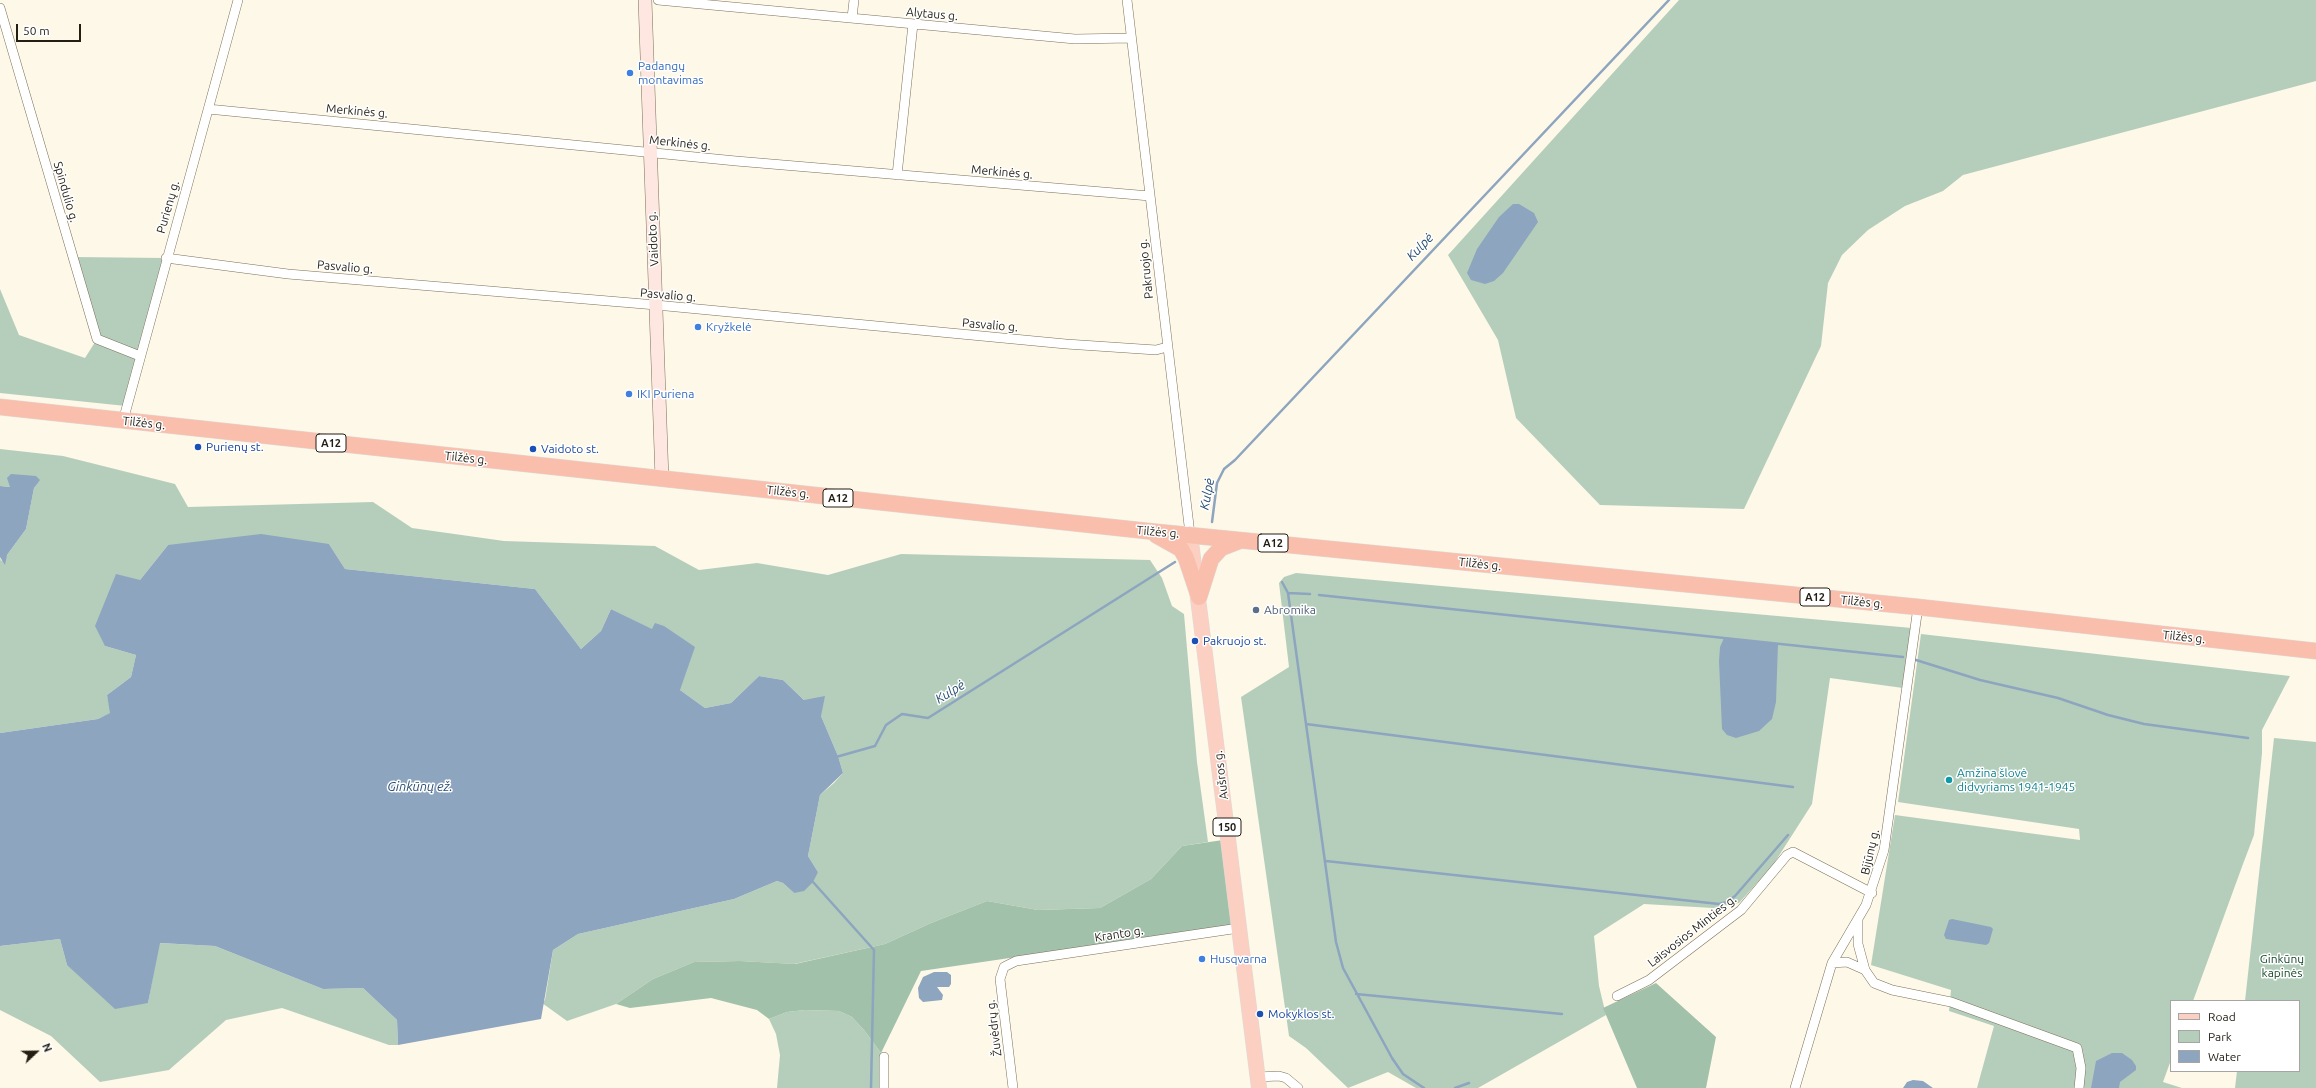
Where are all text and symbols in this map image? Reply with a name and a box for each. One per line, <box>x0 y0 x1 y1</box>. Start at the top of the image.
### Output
street label: Alytaus g. <box>905 5 959 23</box>
scale bar <box>18 16 83 42</box>
text: 50 m <box>23 24 50 37</box>
place label: Padangų montavimas <box>638 59 704 87</box>
marker: Padangų montavimas <box>625 68 635 78</box>
street label: Merkinės g. <box>326 101 388 121</box>
street label: Merkinės g. <box>648 133 712 153</box>
street label: Spindulio g. <box>50 160 82 224</box>
street label: Merkinės g. <box>971 162 1033 182</box>
street label: Purienų g. <box>154 179 182 235</box>
street label: Vaidoto g. <box>644 211 662 267</box>
water label: Kulpė <box>1403 230 1437 264</box>
street label: Pakruojo g. <box>1136 238 1156 300</box>
street label: Pasvalio g. <box>316 257 374 277</box>
street label: Pasvalio g. <box>639 285 697 305</box>
street label: Pasvalio g. <box>961 315 1019 335</box>
place label: Kryžkelė <box>706 320 752 334</box>
marker: Kryžkelė <box>693 322 703 332</box>
place label: IKI Puriena <box>637 387 694 401</box>
marker: IKI Puriena <box>624 389 634 399</box>
street label: Tilžės g. <box>122 414 166 432</box>
road number: A12 <box>316 434 346 452</box>
place label: Purienų st. <box>206 440 264 454</box>
marker: Purienų st. <box>193 442 203 452</box>
place label: Vaidoto st. <box>541 442 599 456</box>
marker: Vaidoto st. <box>528 444 538 454</box>
street label: Tilžės g. <box>444 449 488 467</box>
water label: Kulpė <box>1196 477 1218 511</box>
street label: Tilžės g. <box>766 483 810 501</box>
road number: A12 <box>823 489 853 507</box>
street label: Tilžės g. <box>1136 523 1180 541</box>
road number: A12 <box>1258 534 1288 552</box>
street label: Tilžės g. <box>1458 555 1502 573</box>
road number: A12 <box>1800 588 1830 606</box>
street label: Tilžės g. <box>1840 593 1884 611</box>
place label: Abromika <box>1264 603 1316 617</box>
marker: Abromika <box>1251 605 1261 615</box>
street label: Tilžės g. <box>2162 628 2206 646</box>
place label: Pakruojo st. <box>1203 634 1266 648</box>
marker: Pakruojo st. <box>1190 636 1200 646</box>
water label: Kulpė <box>932 677 968 707</box>
street label: Aušros g. <box>1211 750 1231 800</box>
place label: Amžina šlovė didvyriams 1941-1945 <box>1957 766 2075 794</box>
marker: Amžina šlovė didvyriams 1941-1945 <box>1944 775 1954 785</box>
water label: Ginkūnų ež. <box>387 779 453 795</box>
road number: 150 <box>1213 818 1241 836</box>
street label: Bijūnų g. <box>1858 828 1882 876</box>
street label: Laisvosios Minties g. <box>1645 892 1739 970</box>
street label: Kranto g. <box>1094 923 1144 945</box>
place label: Husqvarna <box>1210 952 1267 966</box>
park label: Ginkūnų kapinės <box>2260 952 2304 980</box>
marker: Husqvarna <box>1197 954 1207 964</box>
street label: Žuvėdrų g. <box>983 999 1005 1057</box>
legend <box>2170 1000 2300 1072</box>
place label: Mokyklos st. <box>1268 1007 1335 1021</box>
marker: Mokyklos st. <box>1255 1009 1265 1019</box>
text: Road <box>2208 1010 2236 1023</box>
text: Park <box>2208 1030 2232 1043</box>
north arrow <box>16 1032 56 1072</box>
text: N <box>40 1041 54 1054</box>
text: Water <box>2208 1050 2241 1063</box>

